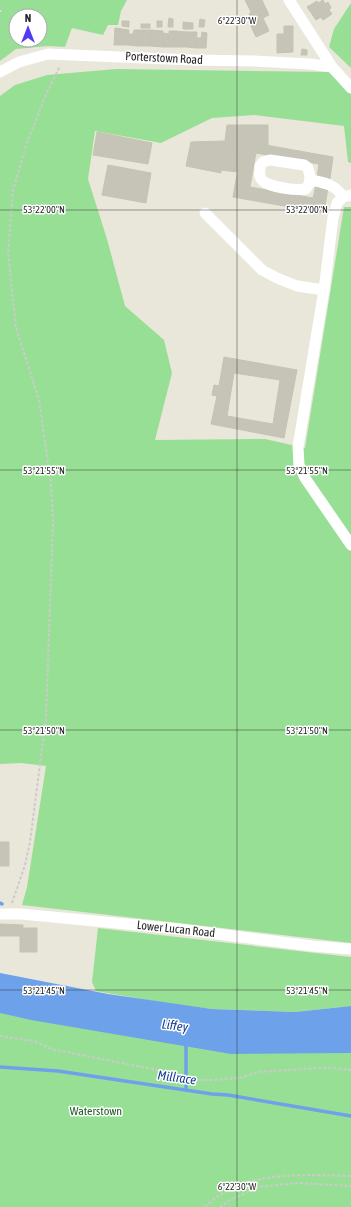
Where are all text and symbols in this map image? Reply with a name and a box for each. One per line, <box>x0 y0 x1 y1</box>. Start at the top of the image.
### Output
north arrow <box>8 8 48 48</box>
text: N <box>25 12 31 24</box>
text: 6°22'30"W <box>218 15 257 26</box>
street label: Porterstown Road <box>125 49 203 67</box>
text: 53°22'00"N <box>23 204 65 215</box>
text: 53°22'00"N <box>286 204 328 215</box>
text: 53°21'55"N <box>23 465 65 476</box>
text: 53°21'55"N <box>286 465 328 476</box>
text: 53°21'50"N <box>23 725 65 736</box>
text: 53°21'50"N <box>286 725 328 736</box>
street label: Lower Lucan Road <box>136 918 216 940</box>
text: 53°21'45"N <box>23 985 65 996</box>
text: 53°21'45"N <box>286 985 328 996</box>
water label: Liffey <box>161 1016 190 1035</box>
water label: Millrace <box>157 1067 197 1088</box>
park label: Waterstown <box>70 1104 122 1118</box>
text: 6°22'30"W <box>218 1181 257 1192</box>

